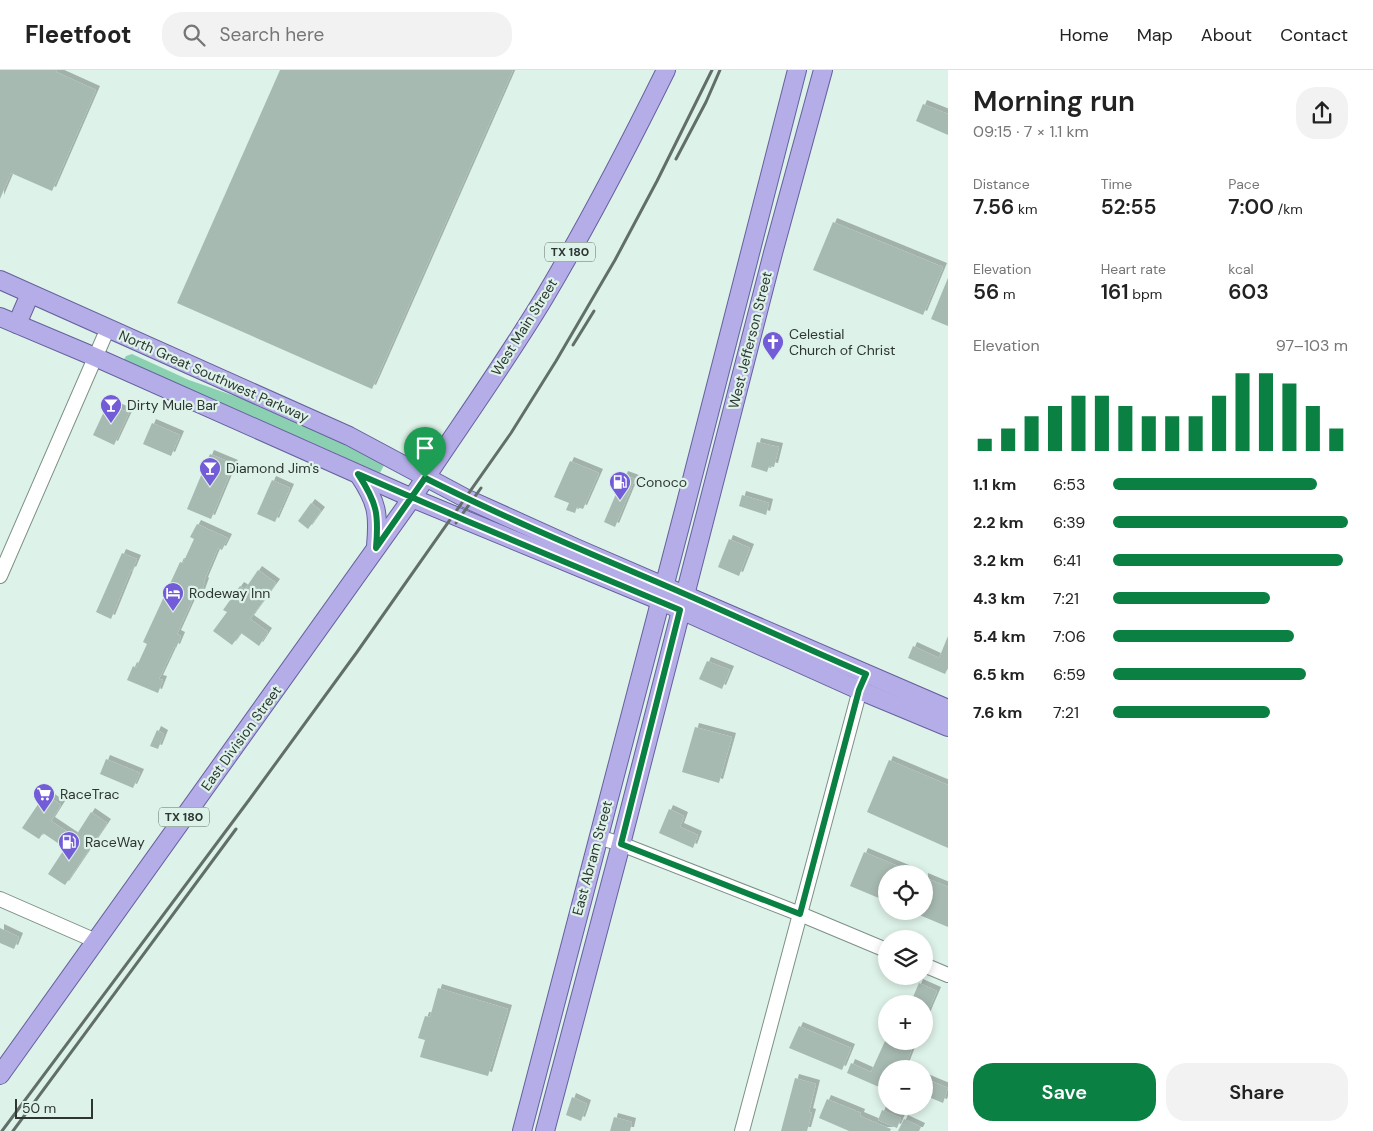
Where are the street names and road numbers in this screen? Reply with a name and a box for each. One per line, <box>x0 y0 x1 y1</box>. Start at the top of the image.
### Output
road number: TX 180 <box>545 242 595 262</box>
street label: West Jefferson Street <box>724 270 776 410</box>
street label: West Main Street <box>487 275 561 379</box>
street label: North Great Southwest Parkway <box>116 326 312 426</box>
street label: East Division Street <box>197 682 285 794</box>
street label: East Abram Street <box>568 799 616 917</box>
road number: TX 180 <box>159 808 209 826</box>

